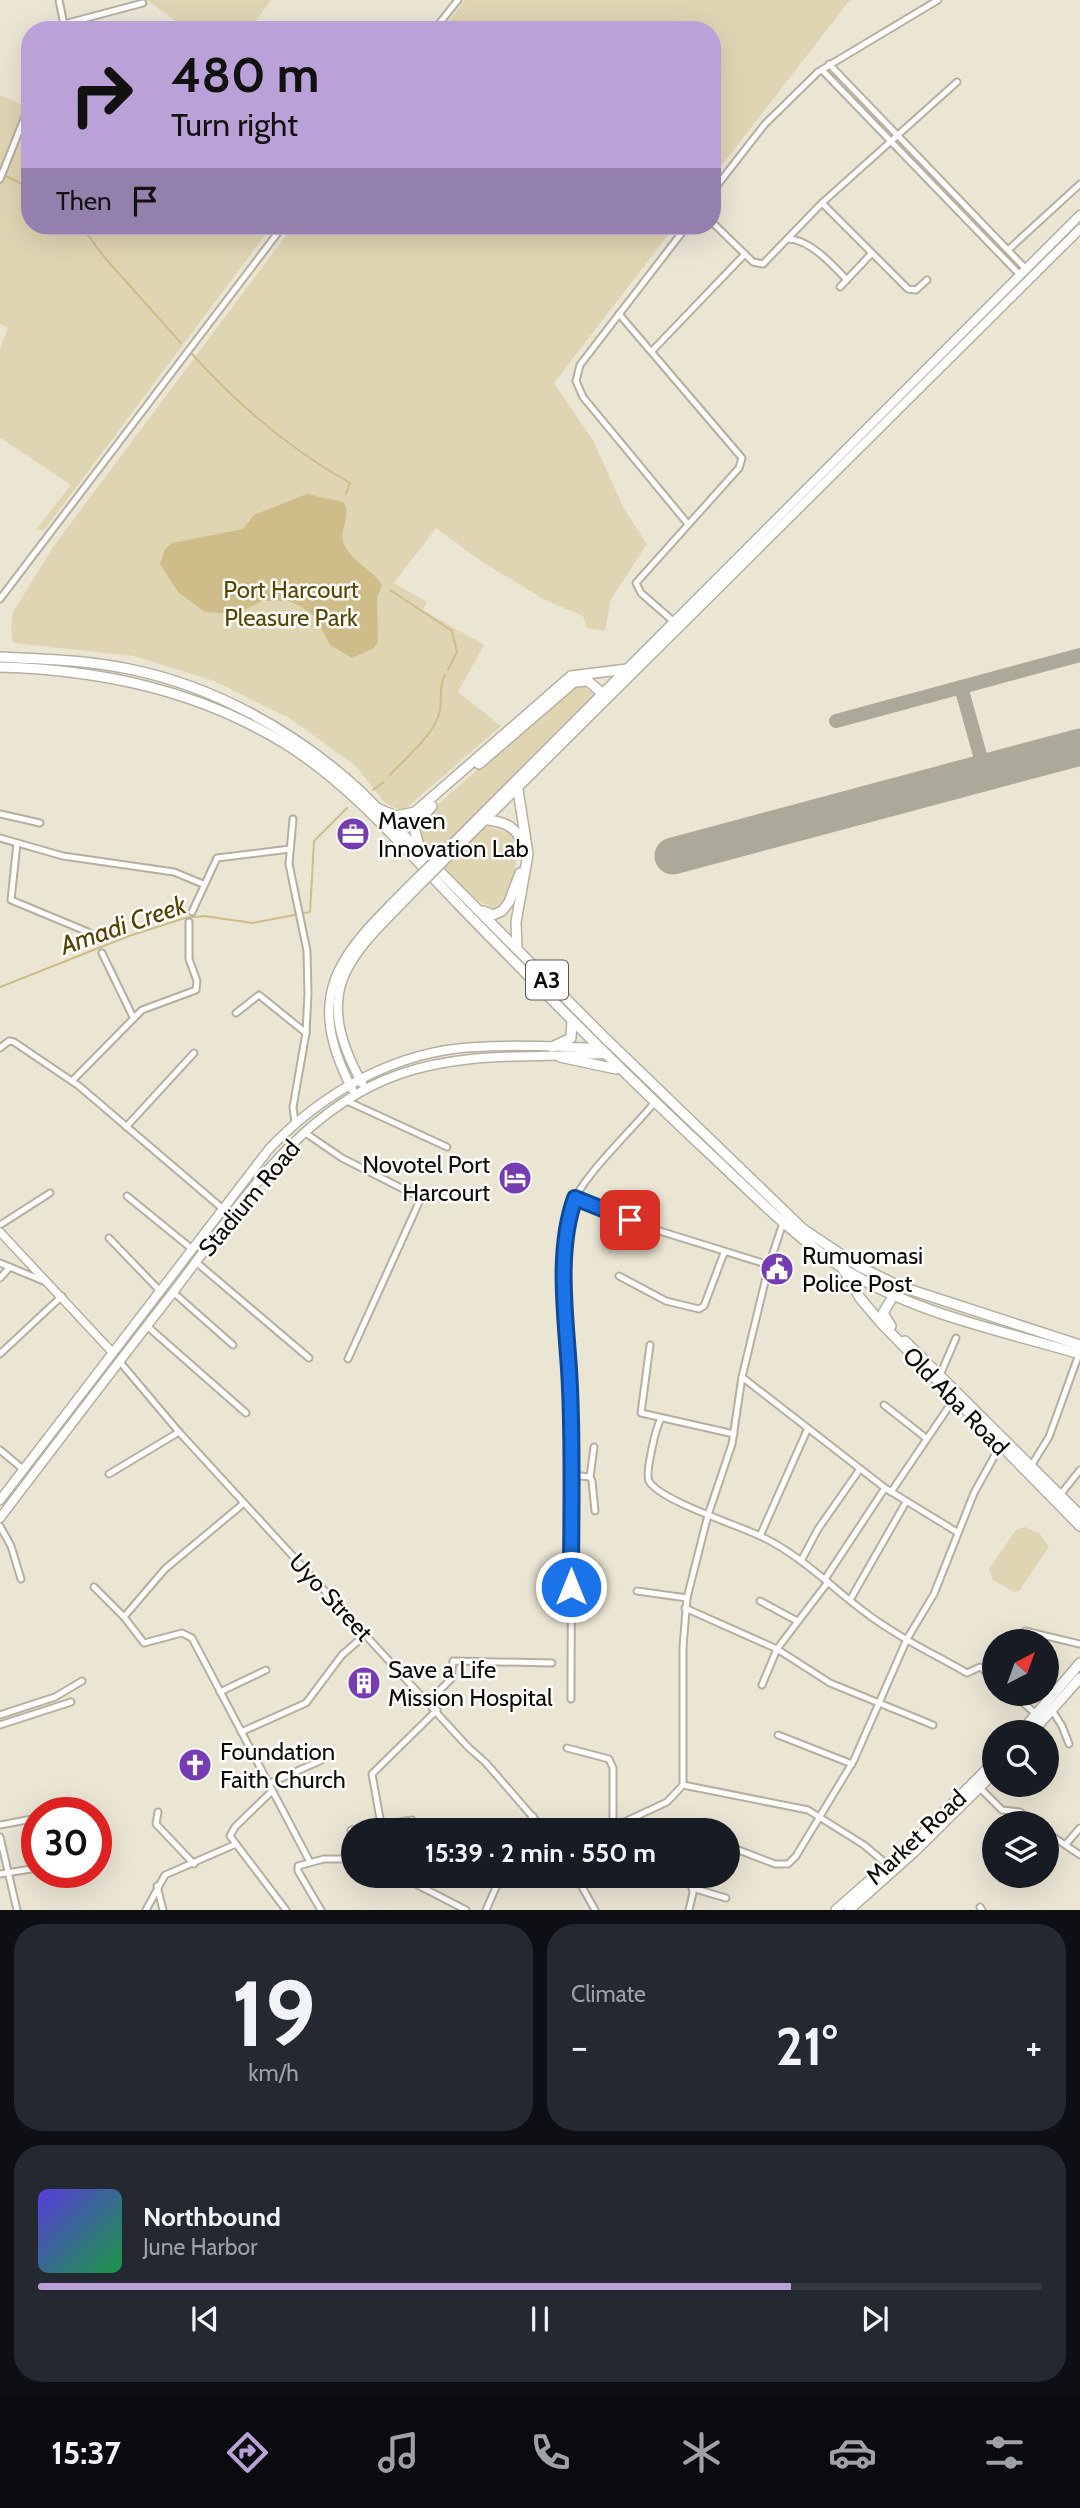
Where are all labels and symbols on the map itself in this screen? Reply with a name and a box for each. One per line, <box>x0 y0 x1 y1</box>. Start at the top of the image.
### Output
park label: Port Harcourt Pleasure Park <box>223 575 359 632</box>
place label: Maven Innovation Lab <box>378 806 529 863</box>
office icon: Maven Innovation Lab <box>334 815 372 853</box>
water label: Amadi Creek <box>55 888 191 962</box>
road number: A3 <box>526 960 568 1000</box>
street label: Stadium Road <box>192 1134 306 1262</box>
place label: Novotel Port Harcourt <box>362 1150 490 1207</box>
hotel icon: Novotel Port Harcourt <box>496 1159 534 1197</box>
pin <box>600 1190 660 1250</box>
place label: Rumuomasi Police Post <box>802 1241 923 1298</box>
public building icon: Rumuomasi Police Post <box>758 1250 796 1288</box>
street label: Old Aba Road <box>897 1341 1015 1461</box>
street label: Uyo Street <box>283 1547 379 1647</box>
position arrow <box>534 1550 608 1624</box>
north arrow <box>982 1629 1059 1706</box>
place label: Save a Life Mission Hospital <box>388 1655 553 1712</box>
building icon: Save a Life Mission Hospital <box>345 1664 383 1702</box>
place label: Foundation Faith Church <box>220 1737 346 1794</box>
church icon: Foundation Faith Church <box>176 1746 214 1784</box>
street label: Market Road <box>860 1783 972 1891</box>
speed limit sign: 30 <box>21 1797 112 1888</box>

